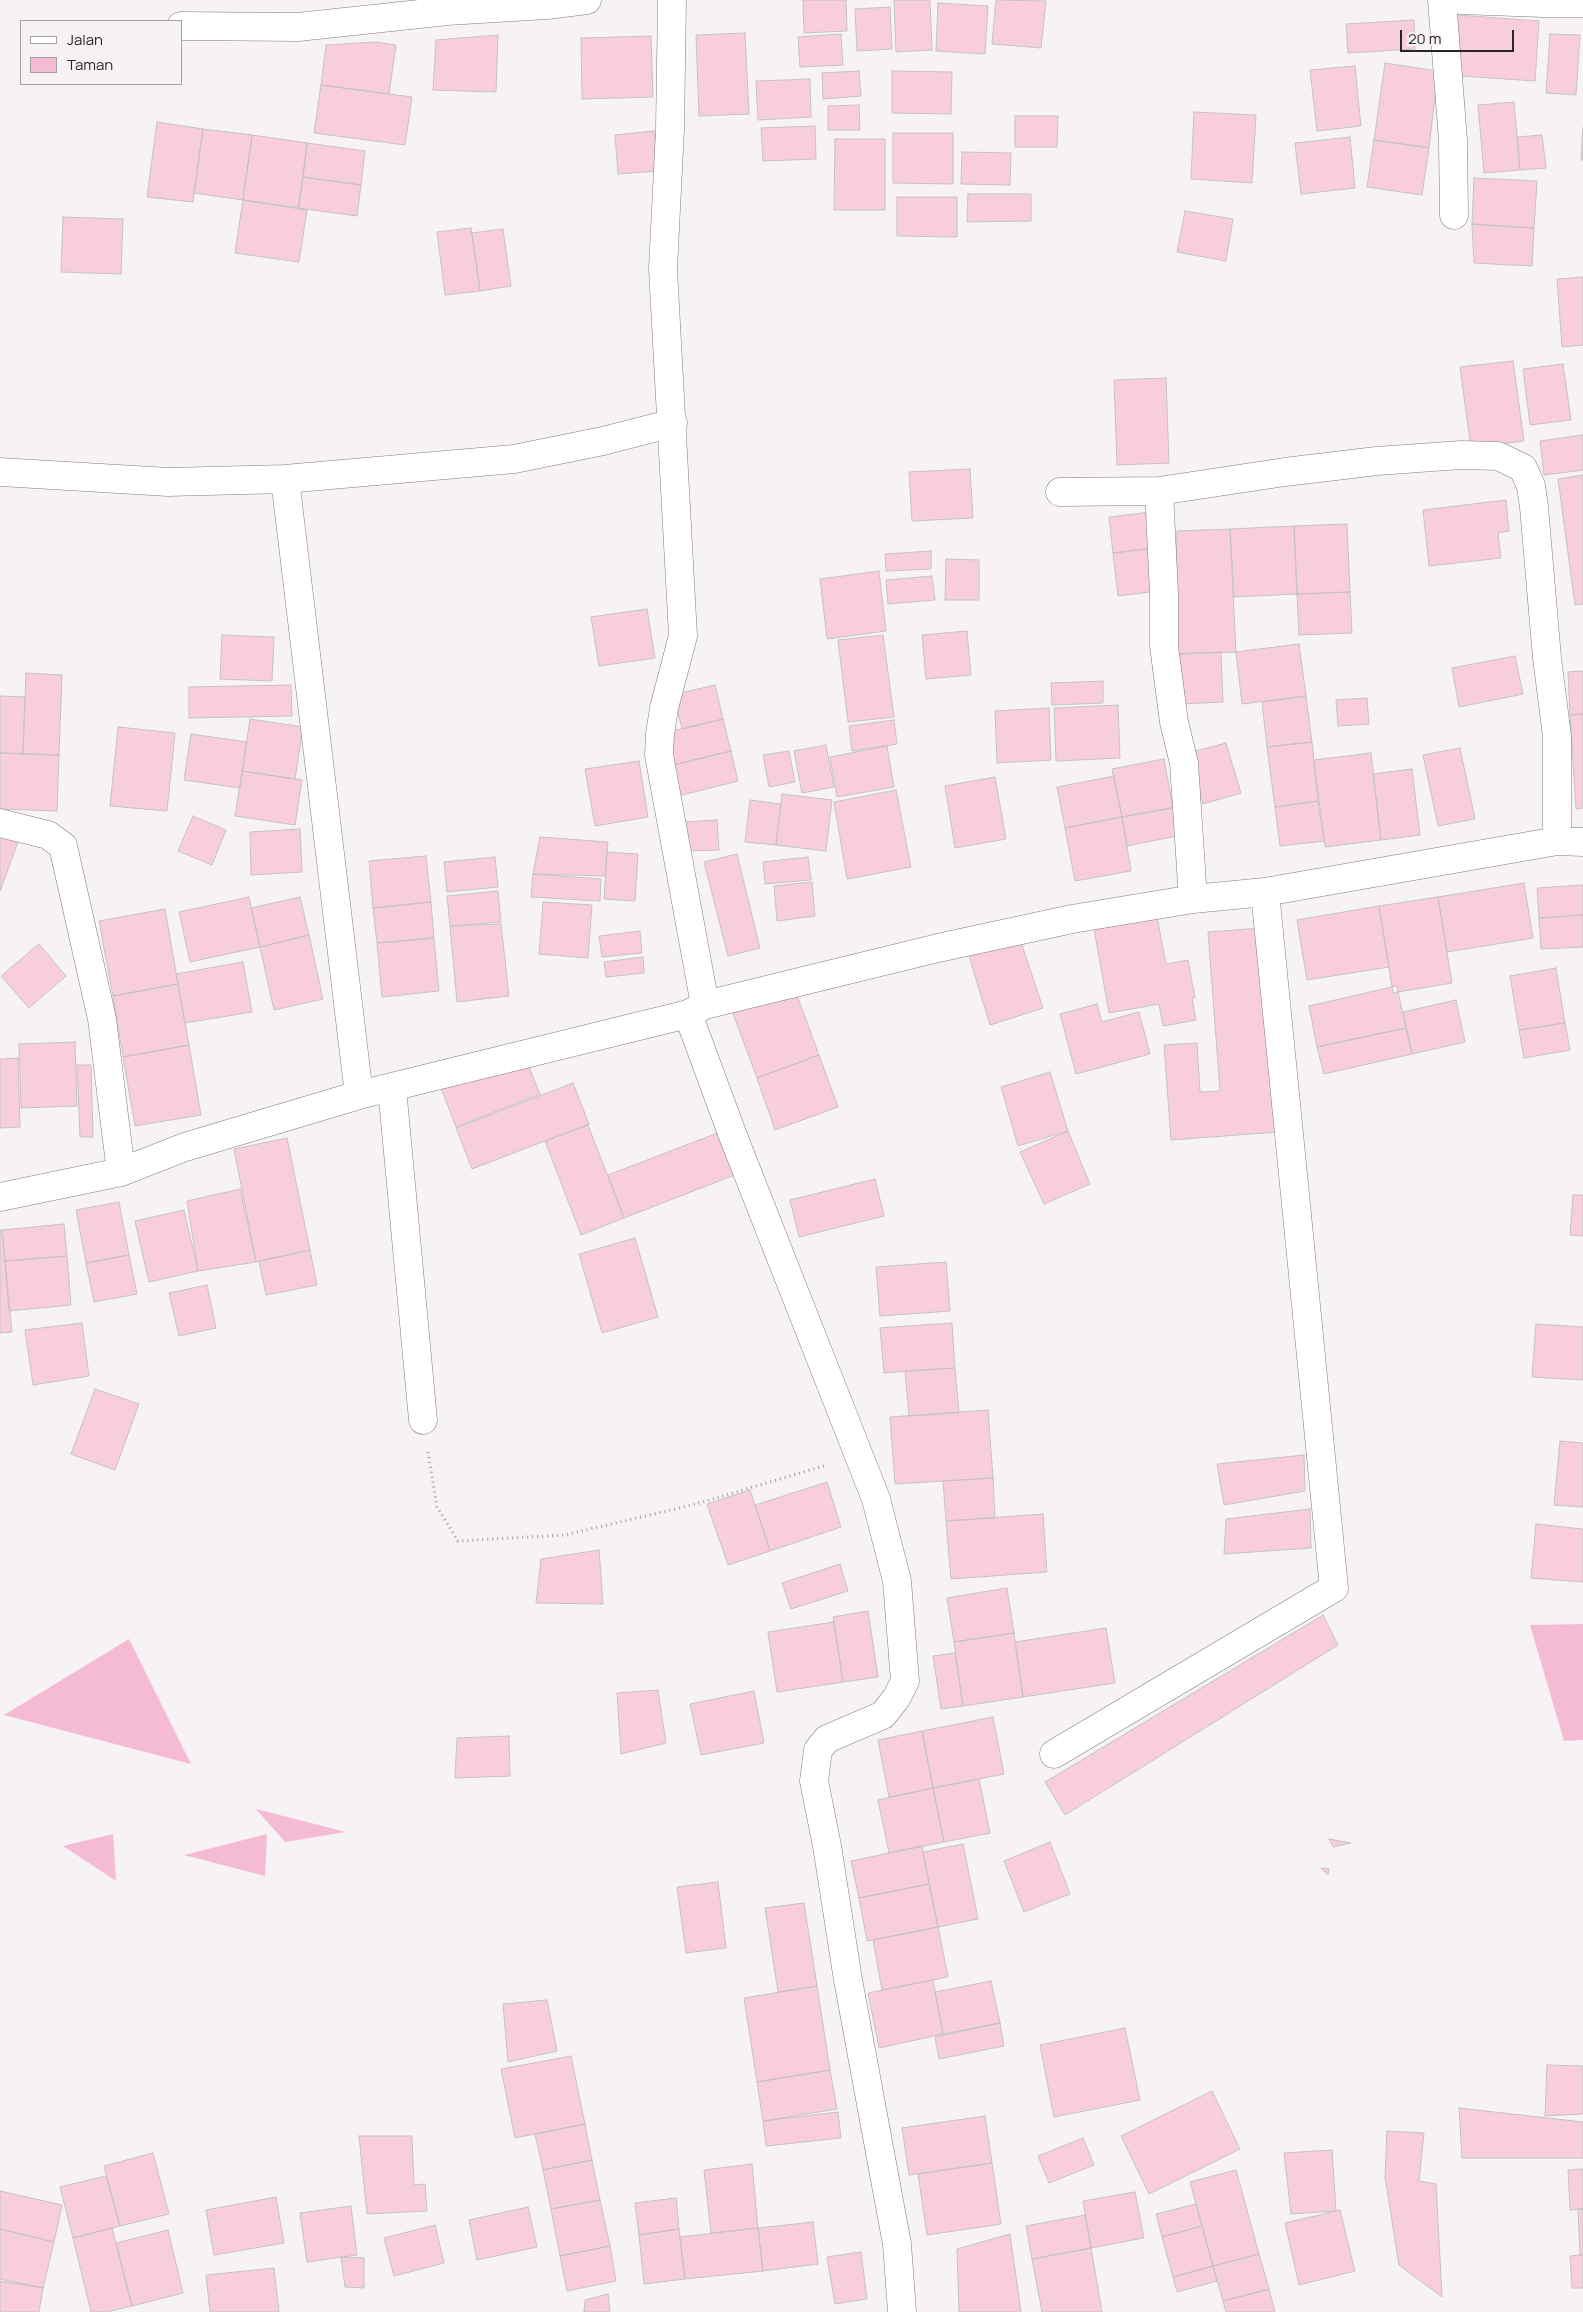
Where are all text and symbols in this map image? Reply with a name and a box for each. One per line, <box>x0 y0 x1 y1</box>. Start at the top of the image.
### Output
legend <box>20 20 182 85</box>
scale bar <box>1403 20 1517 52</box>
text: 20 m <box>1408 28 1441 49</box>
text: Jalan <box>67 29 103 50</box>
text: Taman <box>67 54 113 75</box>

